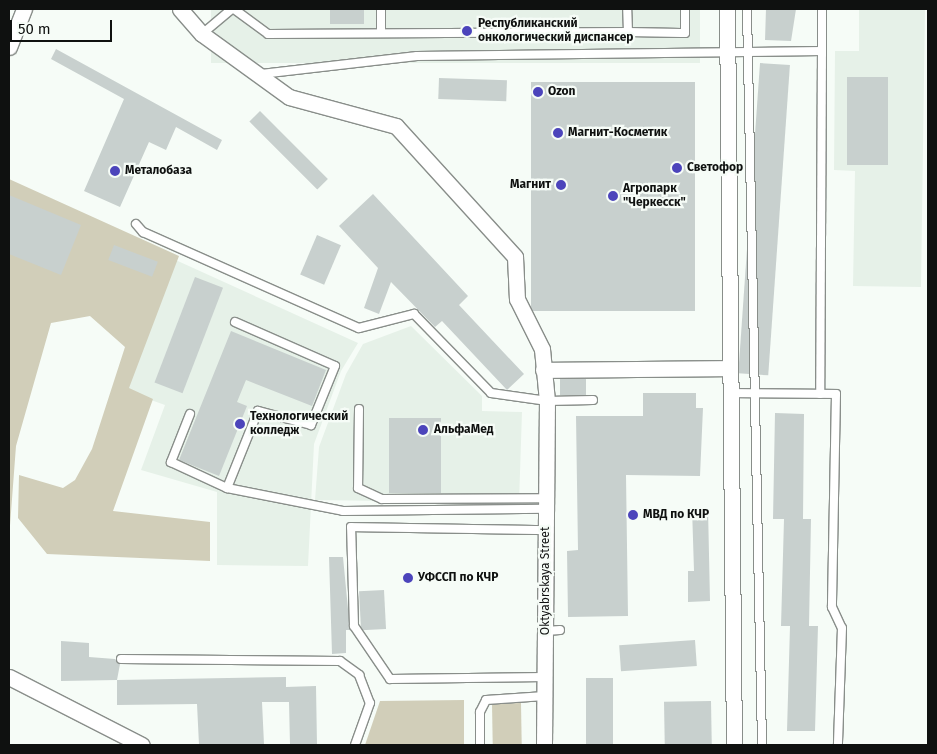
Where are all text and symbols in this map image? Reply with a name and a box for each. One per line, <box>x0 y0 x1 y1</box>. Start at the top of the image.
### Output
scale bar <box>12 10 115 42</box>
place label: Республиканский онкологический диспансер <box>478 17 633 45</box>
text: 50 m <box>18 20 51 38</box>
marker: Республиканский онкологический диспансер <box>460 24 474 38</box>
place label: Ozon <box>548 85 576 99</box>
marker: Ozon <box>532 86 544 98</box>
place label: Магнит-Косметик <box>568 126 667 140</box>
marker: Магнит-Косметик <box>552 127 564 139</box>
place label: Светофор <box>687 161 743 175</box>
marker: Светофор <box>671 162 683 174</box>
place label: Металобаза <box>125 164 192 178</box>
marker: Металобаза <box>109 165 121 177</box>
place label: Магнит <box>510 178 551 192</box>
marker: Магнит <box>555 179 567 191</box>
place label: Агропарк "Черкесск" <box>623 182 686 210</box>
marker: Агропарк "Черкесск" <box>607 190 619 202</box>
place label: Технологический колледж <box>250 410 348 438</box>
marker: Технологический колледж <box>234 418 246 430</box>
marker: АльфаМед <box>416 423 430 437</box>
place label: АльфаМед <box>434 423 493 437</box>
place label: МВД по КЧР <box>643 508 709 522</box>
marker: МВД по КЧР <box>627 509 639 521</box>
street label: Oktyabrskaya Street <box>539 527 553 635</box>
place label: УФССП по КЧР <box>418 571 498 585</box>
marker: УФССП по КЧР <box>402 572 414 584</box>

